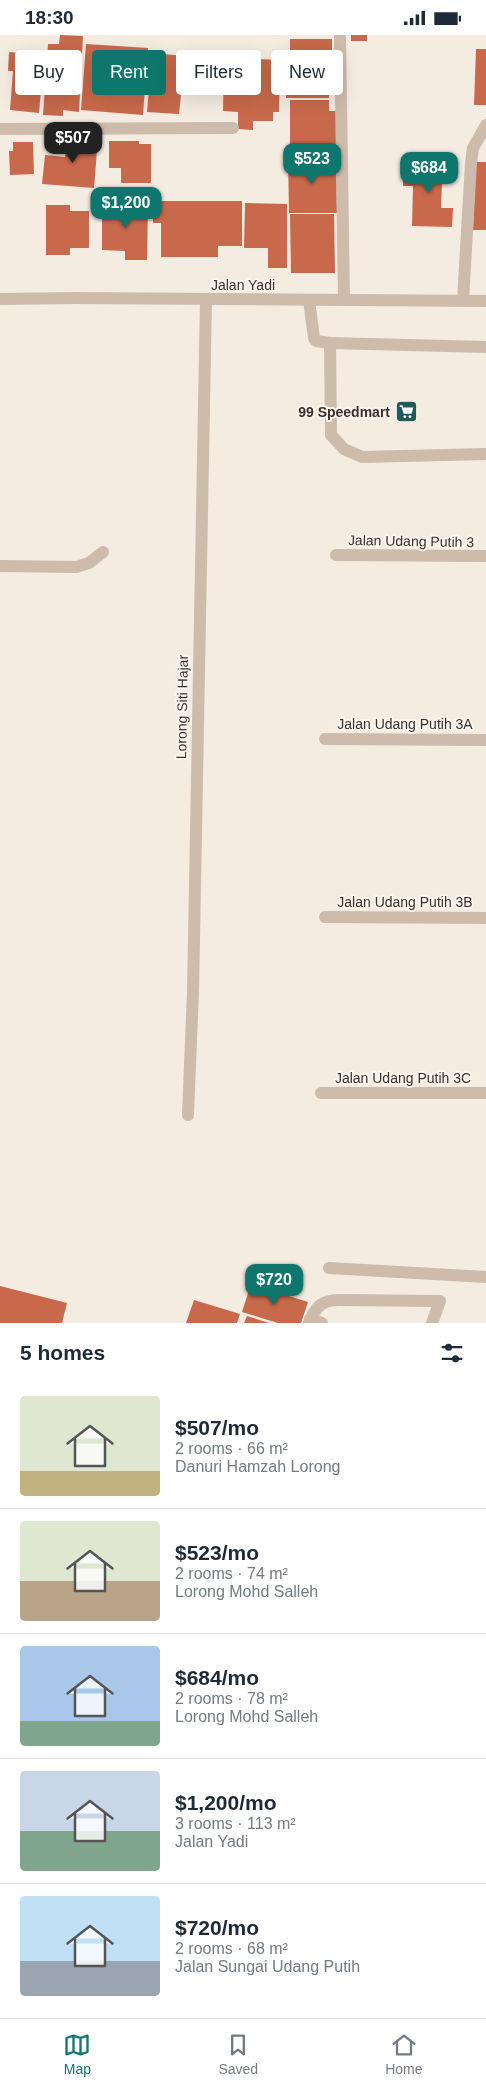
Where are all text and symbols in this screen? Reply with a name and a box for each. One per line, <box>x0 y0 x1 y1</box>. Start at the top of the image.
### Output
text: 18:30 <box>25 7 74 28</box>
chip: Buy <box>15 50 82 95</box>
chip: Rent <box>92 50 166 95</box>
chip: Filters <box>176 50 261 95</box>
chip: New <box>271 50 343 95</box>
pin: $507 <box>43 121 103 164</box>
text: $507 <box>55 129 91 146</box>
pin: $523 <box>282 143 342 185</box>
text: $523 <box>294 150 330 167</box>
pin: $684 <box>399 151 459 194</box>
text: $684 <box>411 159 447 176</box>
pin: $1,200 <box>85 187 167 229</box>
text: $1,200 <box>102 194 150 211</box>
street label: Jalan Yadi <box>211 277 275 293</box>
supermarket icon: 99 Speedmart <box>394 400 418 424</box>
place label: 99 Speedmart <box>298 404 390 420</box>
street label: Jalan Udang Putih 3 <box>348 532 474 550</box>
street label: Lorong Siti Hajar <box>173 654 191 759</box>
street label: Jalan Udang Putih 3A <box>337 716 473 732</box>
street label: Jalan Udang Putih 3B <box>337 894 473 910</box>
street label: Jalan Udang Putih 3C <box>335 1070 471 1086</box>
pin: $720 <box>244 1263 304 1306</box>
text: $720 <box>256 1271 292 1288</box>
icon: filters <box>438 1339 466 1367</box>
text: 5 homes <box>20 1341 105 1364</box>
icon: home <box>60 1416 120 1476</box>
text: $507/mo <box>175 1416 259 1439</box>
text: 2 rooms · 66 m² <box>175 1440 288 1457</box>
text: Danuri Hamzah Lorong <box>175 1458 340 1475</box>
icon: home <box>60 1541 120 1601</box>
text: $523/mo <box>175 1541 259 1564</box>
text: 2 rooms · 74 m² <box>175 1565 288 1582</box>
text: Lorong Mohd Salleh <box>175 1583 318 1600</box>
icon: home <box>60 1666 120 1726</box>
text: $684/mo <box>175 1666 259 1689</box>
text: 2 rooms · 78 m² <box>175 1690 288 1707</box>
text: Lorong Mohd Salleh <box>175 1708 318 1725</box>
icon: home <box>60 1791 120 1851</box>
text: $1,200/mo <box>175 1791 277 1814</box>
text: 3 rooms · 113 m² <box>175 1815 296 1832</box>
text: Jalan Yadi <box>175 1833 248 1850</box>
icon: home <box>60 1916 120 1976</box>
text: $720/mo <box>175 1916 259 1939</box>
text: 2 rooms · 68 m² <box>175 1940 288 1957</box>
text: Jalan Sungai Udang Putih <box>175 1958 360 1975</box>
tab: Map <box>63 2031 91 2077</box>
tab: Saved <box>218 2031 258 2077</box>
tab: Home <box>385 2031 422 2077</box>

